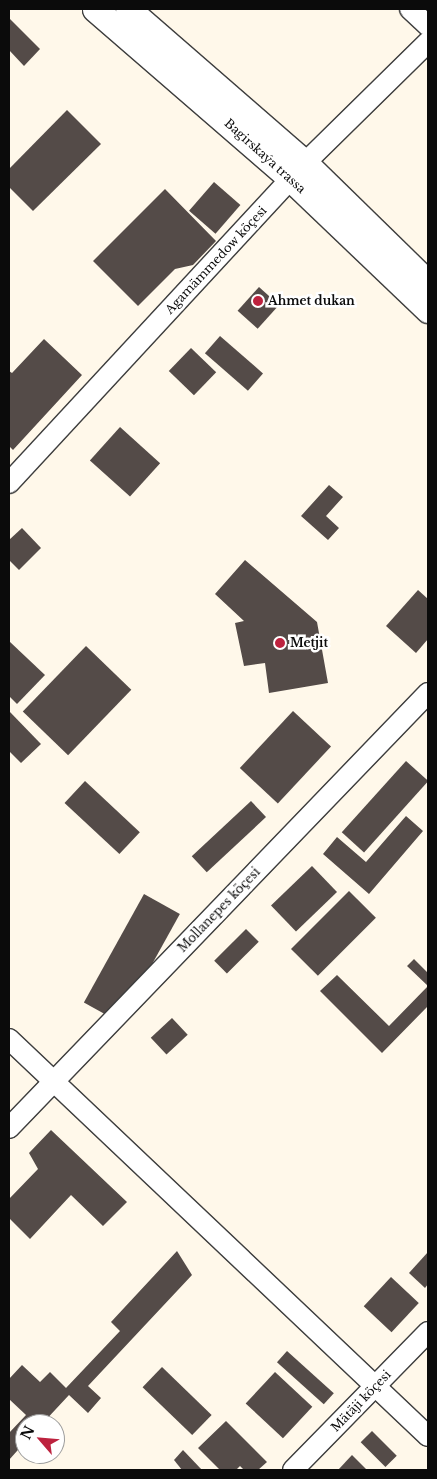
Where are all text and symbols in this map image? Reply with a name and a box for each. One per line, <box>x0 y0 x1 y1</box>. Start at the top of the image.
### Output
street label: Bagirskaýa trassa <box>221 116 309 196</box>
street label: Agamämmedow köçesi <box>162 203 270 317</box>
place label: Ahmet dukan <box>268 294 355 308</box>
marker: Ahmet dukan <box>252 295 264 307</box>
place label: Metjit <box>290 636 328 650</box>
marker: Metjit <box>274 637 286 649</box>
street label: Mollanepes köçesi <box>175 865 263 955</box>
street label: Mätäji köçesi <box>328 1367 394 1435</box>
north arrow <box>15 1414 65 1464</box>
text: N <box>17 1423 39 1443</box>

